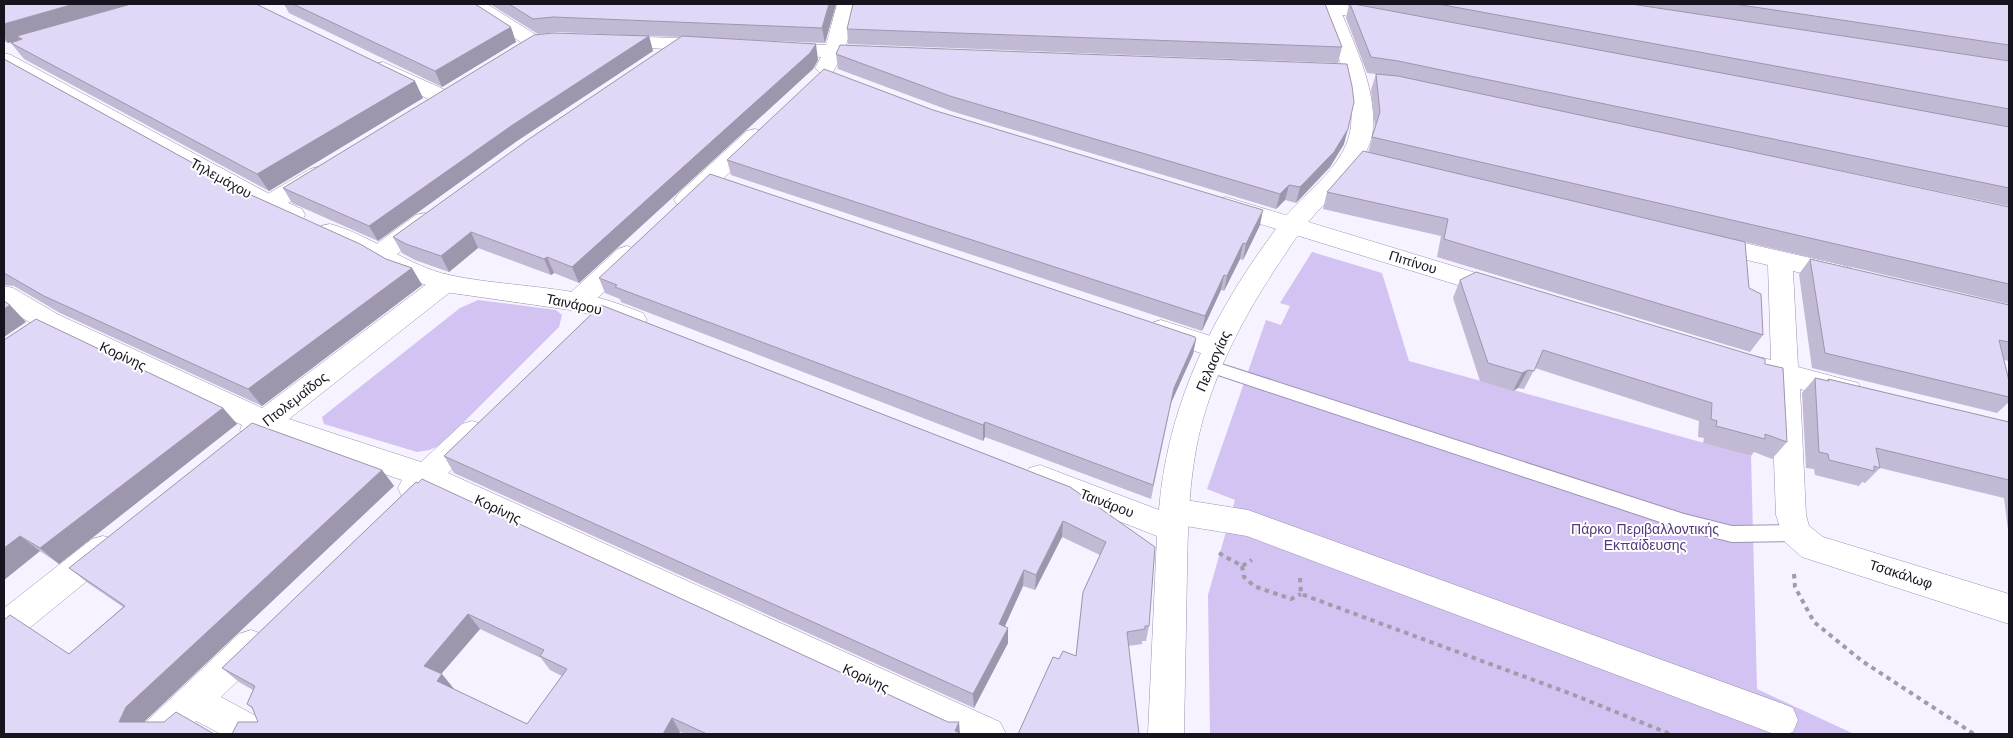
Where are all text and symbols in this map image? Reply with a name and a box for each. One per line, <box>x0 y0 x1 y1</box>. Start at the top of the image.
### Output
street label: Τηλεμάχου <box>187 155 255 201</box>
street label: Πιπίνου <box>1387 247 1439 277</box>
street label: Ταινάρου <box>545 290 603 318</box>
street label: Πελασγίας <box>1193 328 1234 394</box>
street label: Κορίνης <box>97 338 149 374</box>
street label: Πτολεμαΐδος <box>259 368 331 429</box>
street label: Ταινάρου <box>1078 485 1136 521</box>
street label: Κορίνης <box>472 491 524 527</box>
park label: Πάρκο Περιβαλλοντικής Εκπαίδευσης <box>1571 521 1719 553</box>
street label: Τσακάλωφ <box>1867 556 1935 592</box>
street label: Κορίνης <box>840 660 892 696</box>

